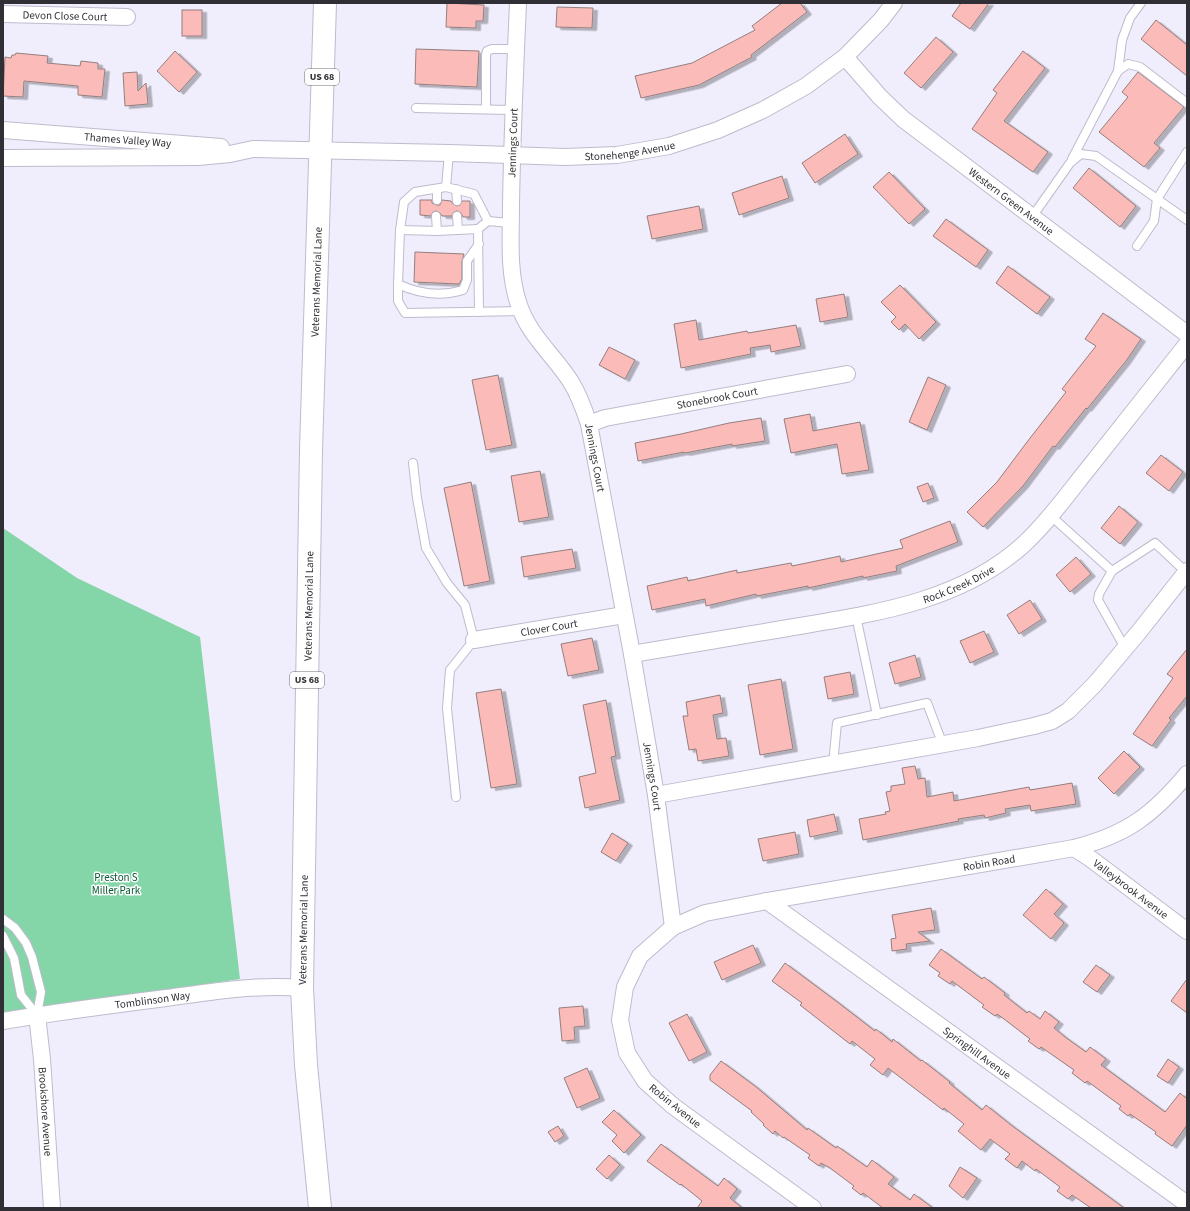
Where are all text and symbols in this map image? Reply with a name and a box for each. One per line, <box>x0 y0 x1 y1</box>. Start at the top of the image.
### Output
street label: Devon Close Court <box>22 7 108 24</box>
road number: US 68 <box>305 69 339 85</box>
street label: Jennings Court <box>504 108 522 178</box>
street label: Thames Valley Way <box>83 129 172 151</box>
street label: Stonehenge Avenue <box>584 137 678 164</box>
street label: Western Green Avenue <box>966 164 1058 239</box>
street label: Veterans Memorial Lane <box>307 226 325 337</box>
street label: Stonebrook Court <box>675 383 759 412</box>
street label: Jennings Court <box>581 422 609 493</box>
street label: Veterans Memorial Lane <box>300 550 317 661</box>
street label: Rock Creek Drive <box>921 561 998 607</box>
street label: Clover Court <box>519 615 579 640</box>
road number: US 68 <box>290 672 324 688</box>
street label: Jennings Court <box>640 741 665 812</box>
street label: Robin Road <box>962 851 1016 875</box>
street label: Valleybrook Avenue <box>1090 856 1172 922</box>
park label: Preston S Miller Park <box>92 870 141 898</box>
street label: Veterans Memorial Lane <box>295 874 311 985</box>
street label: Tomblinson Way <box>114 987 191 1012</box>
street label: Springhill Avenue <box>940 1023 1015 1083</box>
street label: Brookshore Avenue <box>35 1066 56 1157</box>
street label: Robin Avenue <box>646 1080 705 1132</box>

